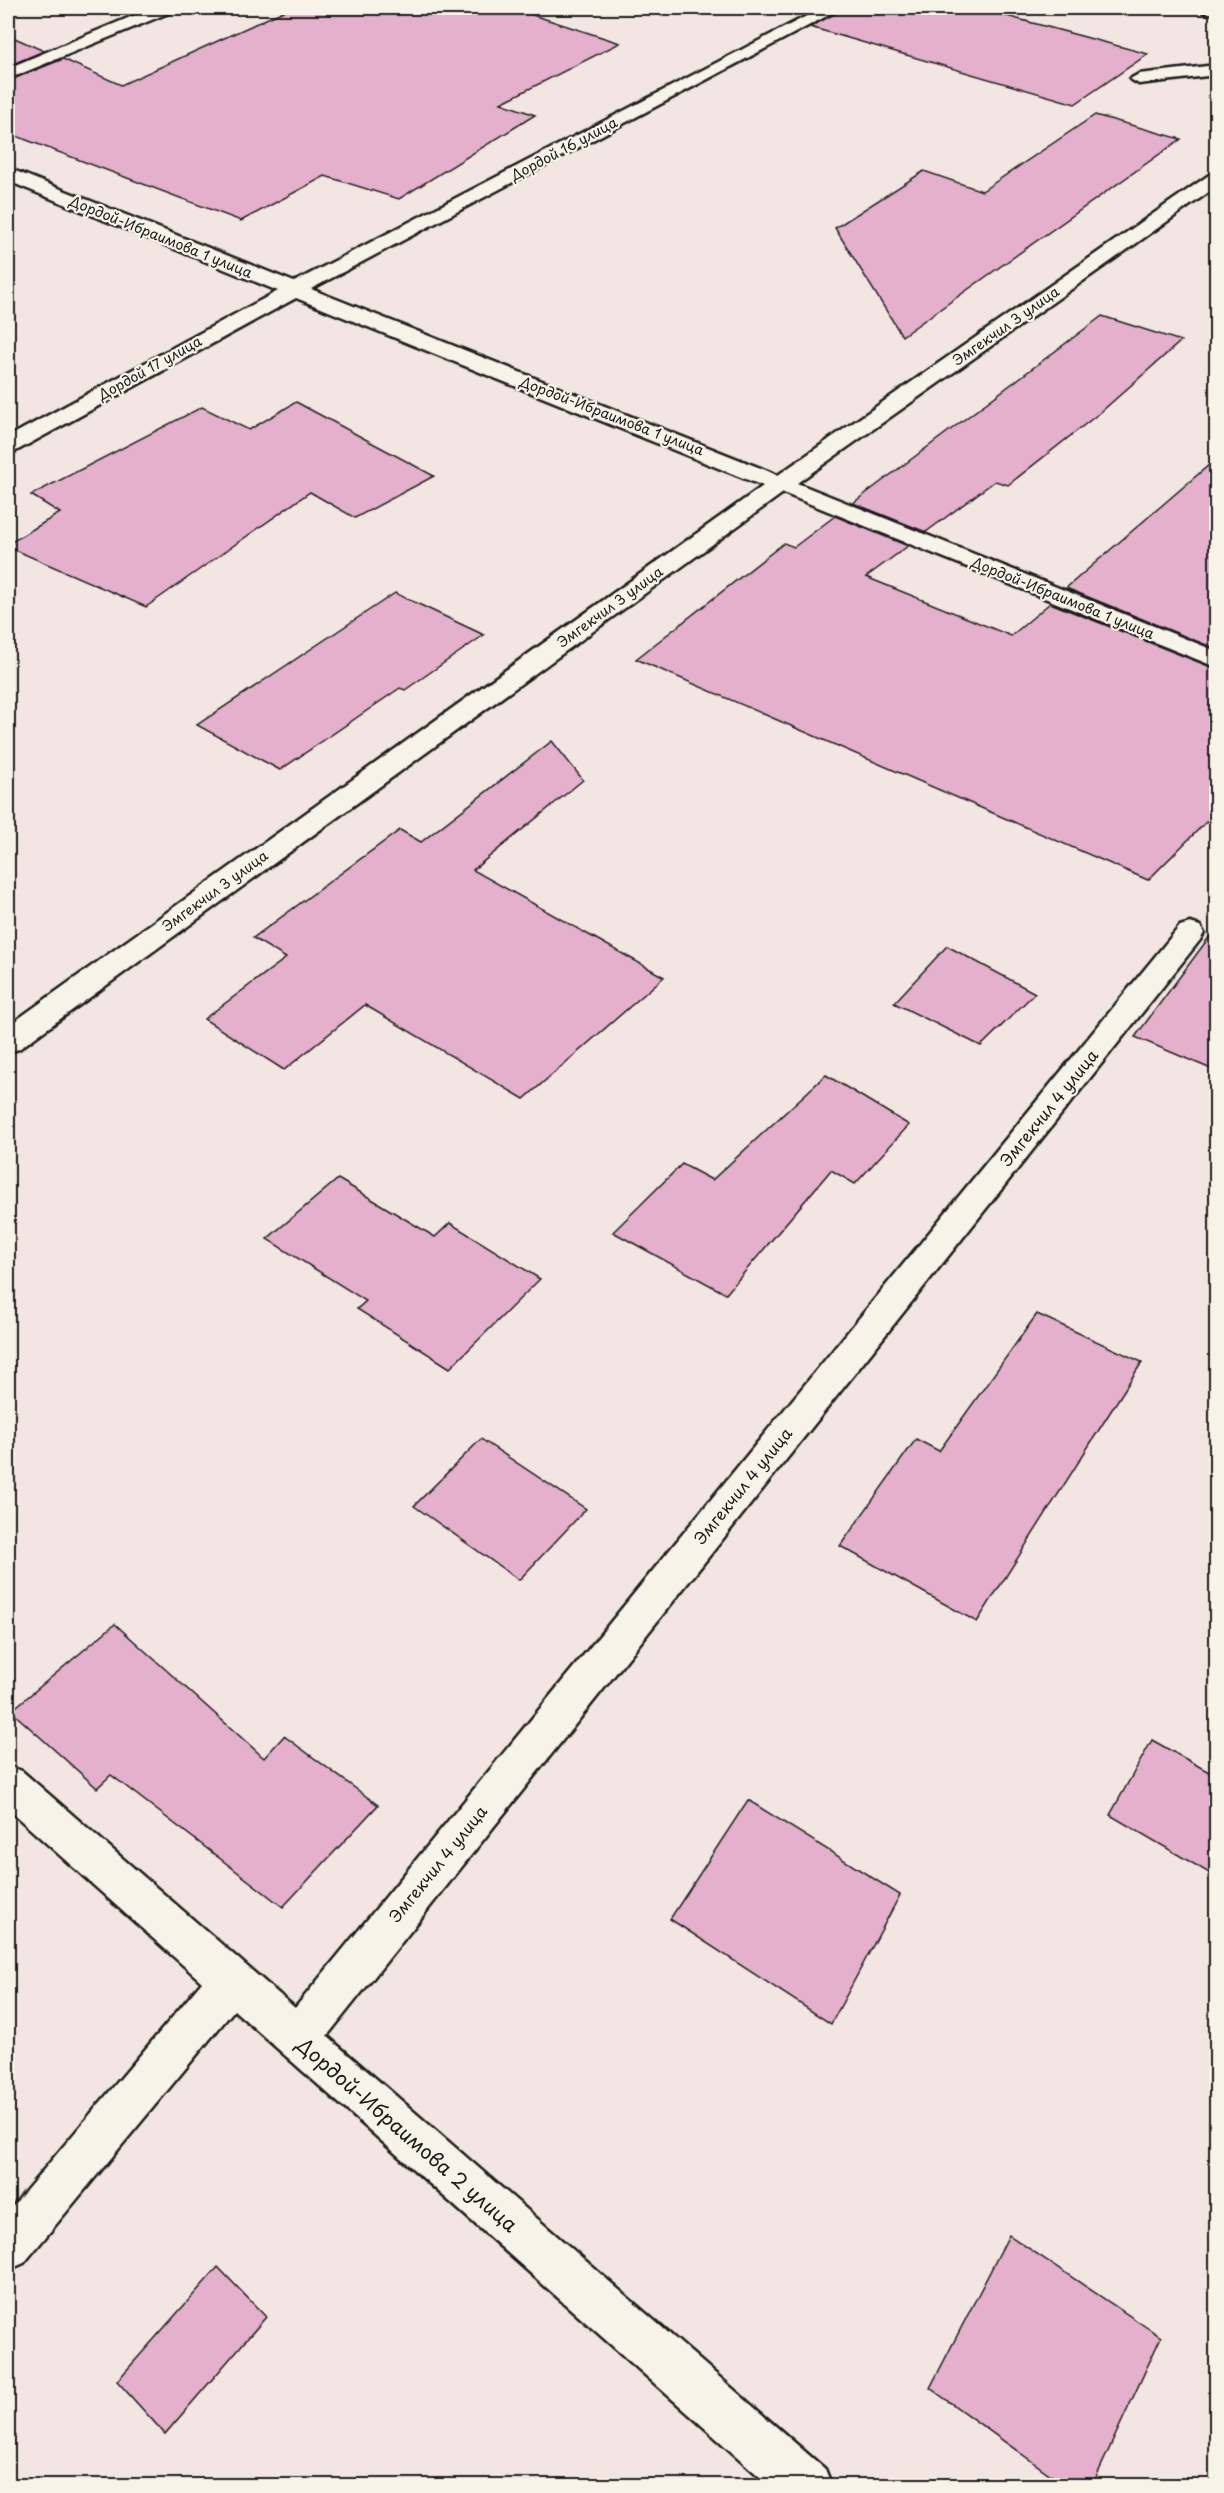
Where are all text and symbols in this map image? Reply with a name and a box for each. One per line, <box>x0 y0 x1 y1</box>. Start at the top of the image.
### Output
street label: Дордой 16 улица <box>506 111 621 186</box>
street label: Дордой-Ибраимова 1 улица <box>66 190 256 283</box>
street label: Эмгекчил 3 улица <box>948 281 1064 370</box>
street label: Дордой 17 улица <box>93 330 206 405</box>
street label: Дордой-Ибраимова 1 улица <box>516 370 707 460</box>
street label: Дордой-Ибраимова 1 улица <box>968 551 1158 644</box>
street label: Эмгекчил 3 улица <box>552 561 667 652</box>
street label: Эмгекчил 3 улица <box>157 845 272 936</box>
street label: Эмгекчил 4 улица <box>993 1044 1103 1171</box>
street label: Эмгекчил 4 улица <box>687 1422 797 1549</box>
street label: Эмгекчил 4 улица <box>382 1800 492 1927</box>
street label: Дордой-Ибраимова 2 улица <box>290 2029 525 2239</box>

